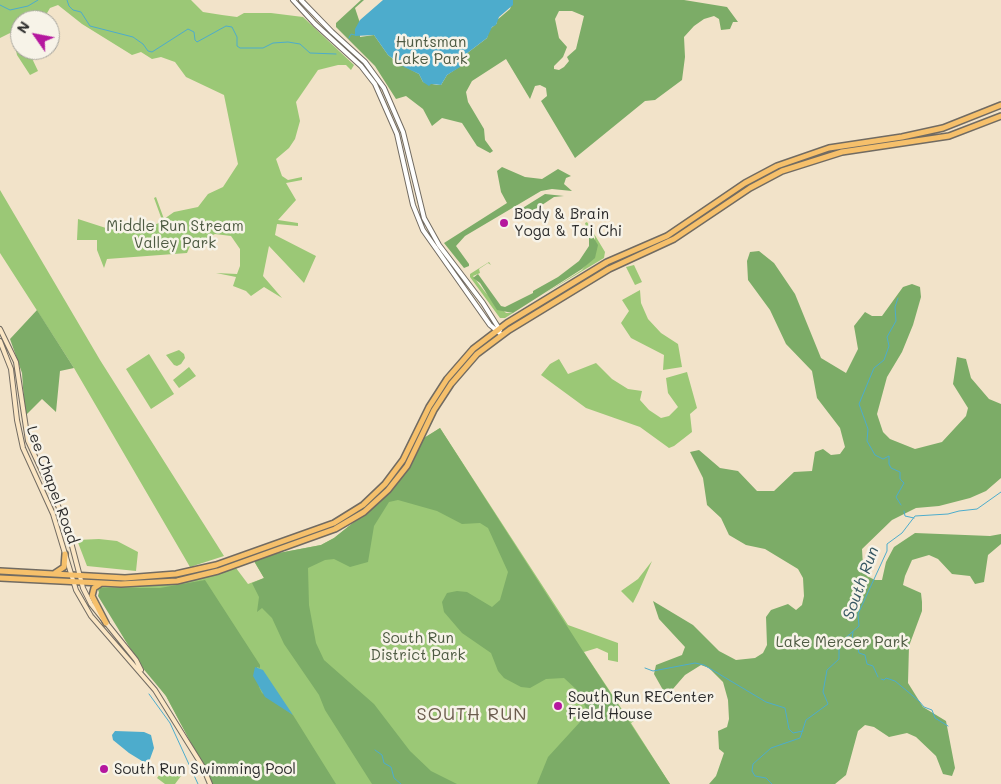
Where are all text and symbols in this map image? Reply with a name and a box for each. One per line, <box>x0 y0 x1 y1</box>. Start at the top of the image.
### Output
north arrow <box>10 10 60 60</box>
text: N <box>12 17 34 37</box>
park label: Huntsman Lake Park <box>394 33 468 68</box>
place label: Body & Brain Yoga & Tai Chi <box>514 205 622 240</box>
park label: Middle Run Stream Valley Park <box>106 217 244 252</box>
marker: Body & Brain Yoga & Tai Chi <box>498 217 510 229</box>
street label: Lee Chapel Road <box>22 424 82 546</box>
water label: South Run <box>839 544 883 622</box>
park label: South Run District Park <box>370 629 466 664</box>
park label: Lake Mercer Park <box>776 633 908 651</box>
place label: South Run RECenter Field House <box>568 688 714 723</box>
marker: South Run RECenter Field House <box>552 700 564 712</box>
district label: SOUTH RUN <box>415 703 529 725</box>
place label: South Run Swimming Pool <box>114 760 296 778</box>
marker: South Run Swimming Pool <box>98 763 110 775</box>

